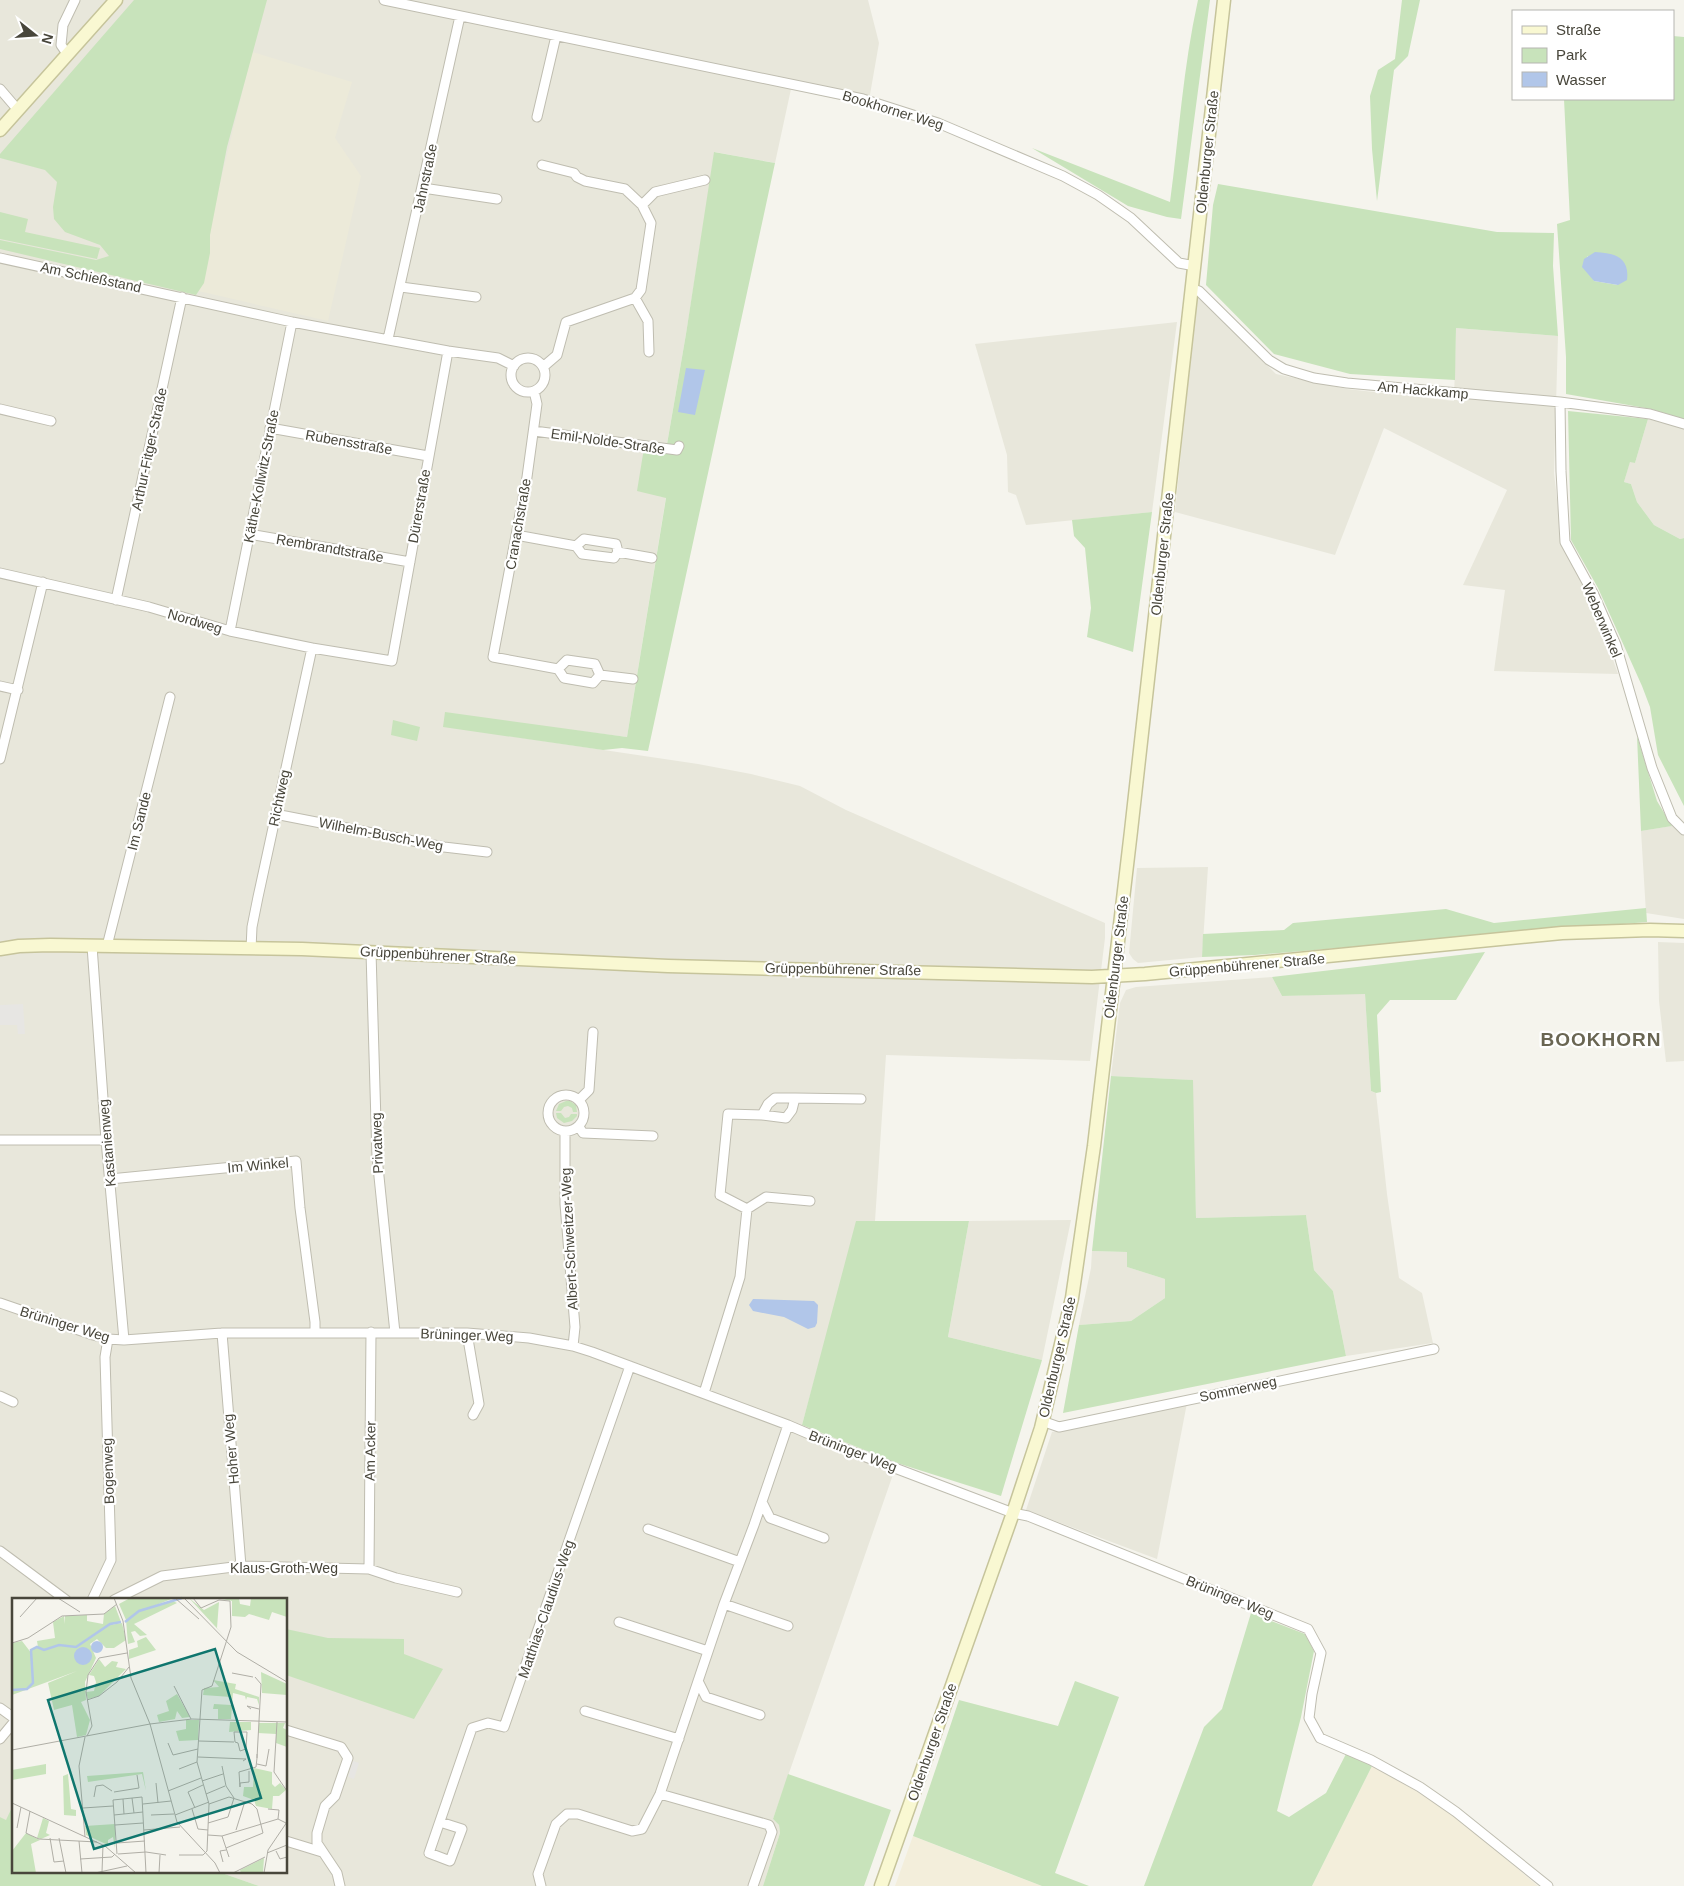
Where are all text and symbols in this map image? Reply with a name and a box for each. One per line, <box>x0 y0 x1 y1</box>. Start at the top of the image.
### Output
north arrow <box>10 10 60 60</box>
legend <box>1512 10 1674 100</box>
text: Straße <box>1556 21 1601 38</box>
text: N <box>38 32 57 46</box>
text: Park <box>1556 46 1587 63</box>
text: Wasser <box>1556 71 1606 88</box>
street label: Bookhorner Weg <box>841 87 945 133</box>
street label: Oldenburger Straße <box>1193 89 1221 214</box>
street label: Jahnstraße <box>410 142 440 214</box>
street label: Am Schießstand <box>39 258 143 296</box>
street label: Am Hackkamp <box>1377 378 1469 402</box>
street label: Arthur-Fitger-Straße <box>128 386 170 512</box>
street label: Käthe-Kollwitz-Straße <box>240 408 282 544</box>
street label: Emil-Nolde-Straße <box>550 425 666 457</box>
street label: Rubensstraße <box>304 426 394 458</box>
street label: Dürerstraße <box>405 468 433 544</box>
street label: Cranachstraße <box>502 477 534 571</box>
street label: Oldenburger Straße <box>1148 491 1176 616</box>
street label: Rembrandtstraße <box>275 531 385 565</box>
street label: Weberwinkel <box>1579 580 1625 660</box>
street label: Nordweg <box>166 606 224 636</box>
street label: Richtweg <box>265 768 293 828</box>
street label: Im Sande <box>124 790 154 852</box>
street label: Wilhelm-Busch-Weg <box>317 814 445 854</box>
street label: Oldenburger Straße <box>1101 894 1132 1019</box>
street label: Grüppenbührener Straße <box>359 943 517 967</box>
street label: Grüppenbührener Straße <box>1168 950 1326 980</box>
street label: Grüppenbührener Straße <box>765 960 922 978</box>
district label: BOOKHORN <box>1541 1029 1661 1050</box>
street label: Kastanienweg <box>95 1098 119 1188</box>
street label: Privatweg <box>368 1112 386 1174</box>
street label: Im Winkel <box>227 1154 289 1176</box>
street label: Albert-Schweitzer-Weg <box>557 1167 581 1311</box>
street label: Oldenburger Straße <box>1035 1295 1079 1419</box>
street label: Brüninger Weg <box>18 1303 112 1345</box>
street label: Brüninger Weg <box>420 1325 514 1345</box>
street label: Sommerweg <box>1198 1373 1278 1405</box>
street label: Hoher Weg <box>220 1413 242 1485</box>
street label: Am Acker <box>361 1421 379 1481</box>
street label: Brüninger Weg <box>807 1427 899 1475</box>
street label: Bogenweg <box>99 1438 117 1504</box>
street label: Matthias-Claudius-Weg <box>515 1538 577 1680</box>
street label: Klaus-Groth-Weg <box>230 1560 338 1576</box>
street label: Brüninger Weg <box>1184 1572 1276 1622</box>
inset map <box>12 1598 288 1874</box>
street label: Oldenburger Straße <box>904 1681 960 1803</box>

